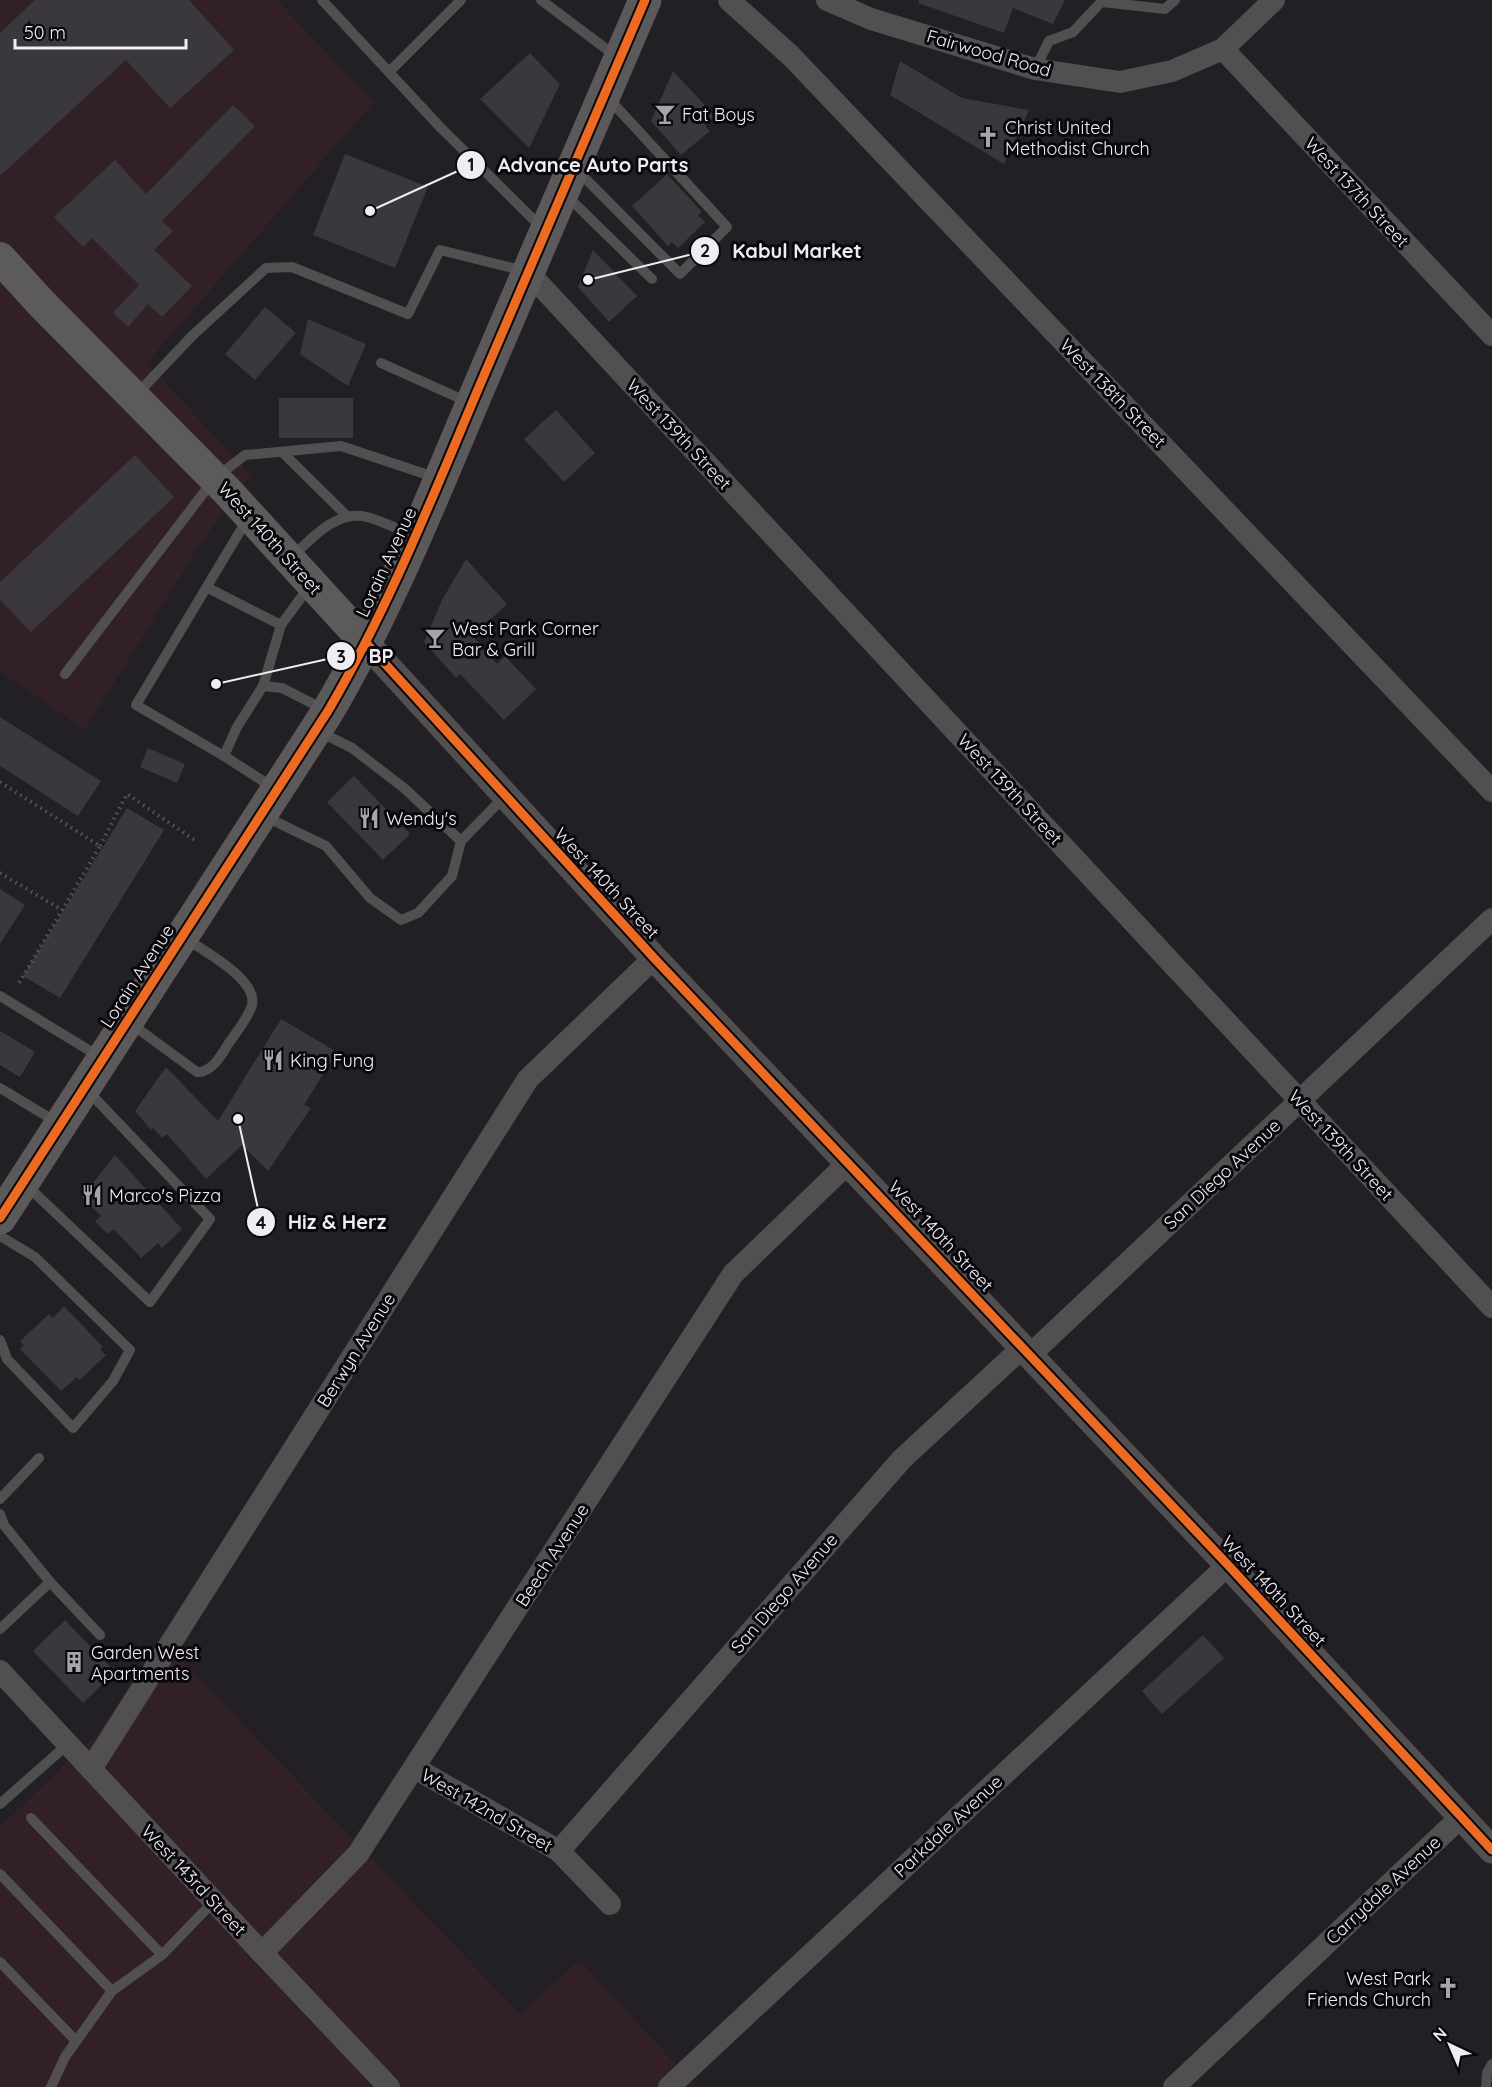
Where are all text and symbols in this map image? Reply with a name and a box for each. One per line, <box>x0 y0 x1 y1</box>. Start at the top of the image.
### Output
scale bar <box>15 12 186 50</box>
text: 50 m <box>24 21 66 44</box>
street label: Fairwood Road <box>924 24 1054 82</box>
bar icon: Fat Boys <box>653 102 677 126</box>
place label: Fat Boys <box>682 103 755 126</box>
place label: Christ United Methodist Church <box>1005 116 1150 160</box>
church icon: Christ United Methodist Church <box>976 125 1000 149</box>
street label: West 137th Street <box>1300 132 1414 252</box>
callout: Advance Auto Parts <box>456 146 701 184</box>
text: Advance Auto Parts <box>498 152 688 177</box>
text: 1 <box>467 153 475 176</box>
callout: Kabul Market <box>690 232 874 270</box>
text: Kabul Market <box>732 238 862 263</box>
text: 2 <box>700 239 710 262</box>
street label: West 138th Street <box>1055 334 1171 452</box>
street label: West 139th Street <box>622 374 736 494</box>
street label: West 140th Street <box>213 477 327 599</box>
street label: Lorain Avenue <box>350 503 422 621</box>
place label: West Park Corner Bar & Grill <box>452 617 599 661</box>
bar icon: West Park Corner Bar & Grill <box>423 626 447 650</box>
callout: BP <box>326 637 405 675</box>
text: BP <box>368 643 394 668</box>
text: 3 <box>336 645 346 668</box>
street label: West 139th Street <box>953 729 1067 849</box>
restaurant icon: Wendy's <box>357 806 381 830</box>
place label: Wendy's <box>386 807 457 830</box>
street label: West 140th Street <box>550 823 664 943</box>
street label: Lorain Avenue <box>95 920 179 1032</box>
restaurant icon: King Fung <box>261 1048 285 1072</box>
place label: King Fung <box>290 1049 374 1072</box>
street label: West 139th Street <box>1284 1085 1398 1205</box>
street label: San Diego Avenue <box>1159 1114 1285 1234</box>
street label: West 140th Street <box>884 1176 998 1296</box>
restaurant icon: Marco's Pizza <box>80 1183 104 1207</box>
place label: Marco's Pizza <box>109 1184 221 1207</box>
callout: Hiz & Herz <box>246 1203 399 1241</box>
text: Hiz & Herz <box>288 1209 387 1234</box>
text: 4 <box>256 1211 267 1234</box>
street label: Berwyn Avenue <box>312 1289 400 1411</box>
street label: Beech Avenue <box>510 1499 594 1611</box>
street label: San Diego Avenue <box>726 1528 842 1658</box>
street label: West 140th Street <box>1217 1531 1331 1651</box>
place label: Garden West Apartments <box>91 1641 199 1685</box>
building icon: Garden West Apartments <box>62 1650 86 1674</box>
street label: West 142nd Street <box>417 1763 557 1857</box>
street label: Parkdale Avenue <box>889 1770 1007 1882</box>
street label: West 143rd Street <box>137 1820 251 1940</box>
street label: Carrydale Avenue <box>1321 1831 1445 1949</box>
place label: West Park Friends Church <box>1307 1967 1431 2011</box>
church icon: West Park Friends Church <box>1436 1976 1460 2000</box>
north arrow <box>1420 2015 1480 2075</box>
text: N <box>1428 2023 1451 2045</box>

